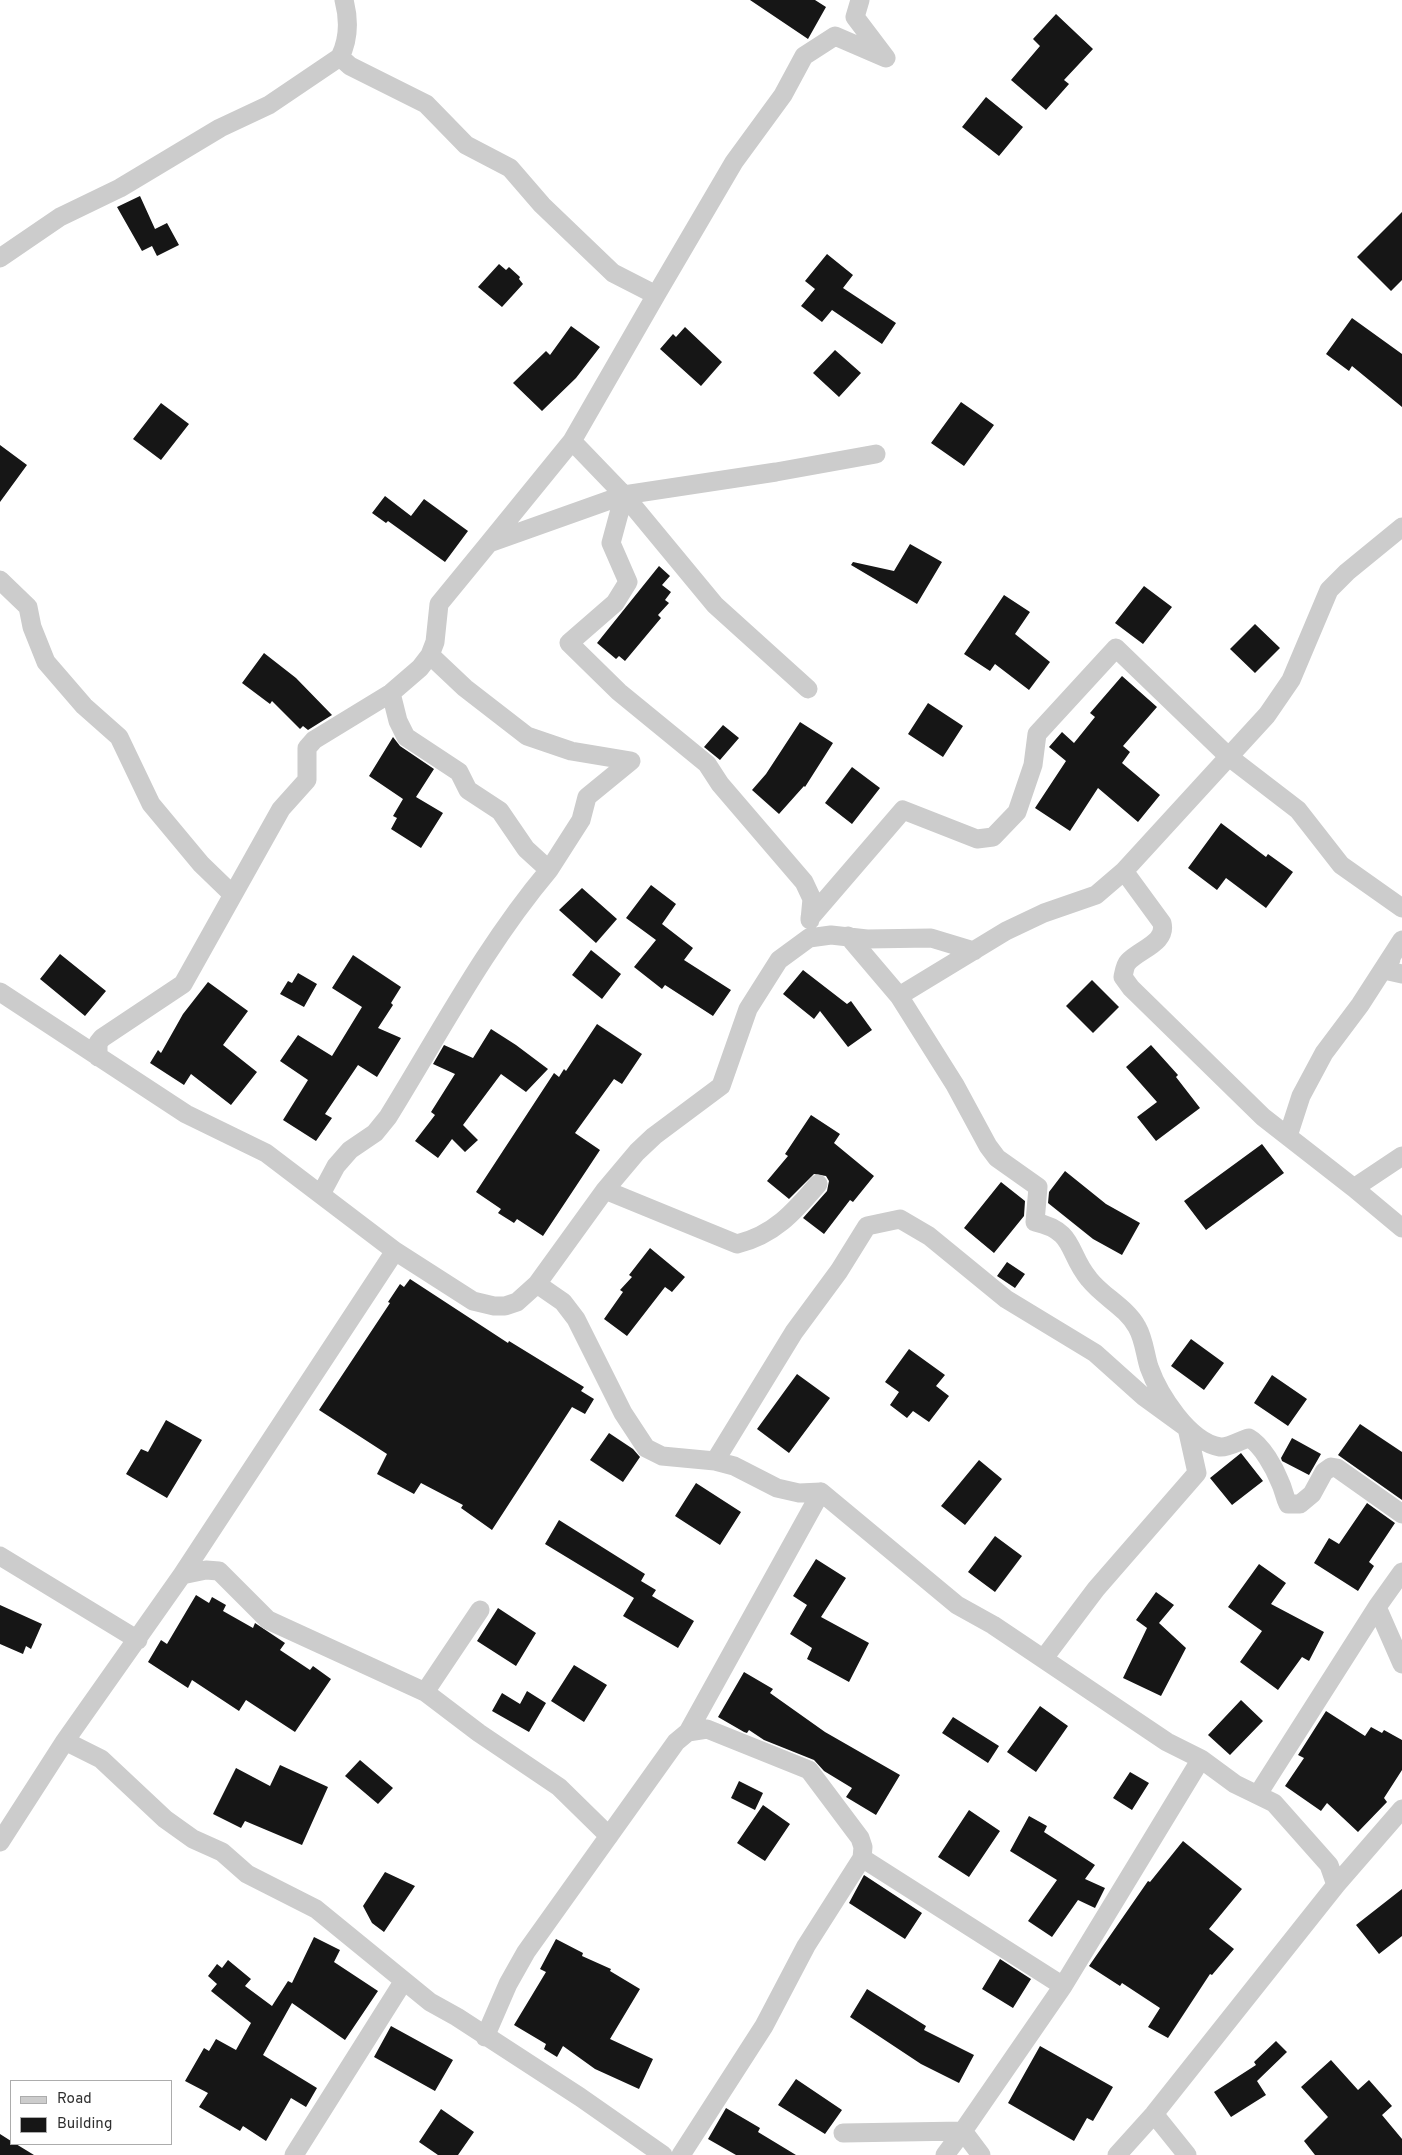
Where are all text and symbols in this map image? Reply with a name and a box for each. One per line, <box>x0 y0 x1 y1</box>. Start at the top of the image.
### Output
legend <box>10 2080 172 2145</box>
text: Road <box>57 2090 92 2109</box>
text: Building <box>57 2115 112 2134</box>

